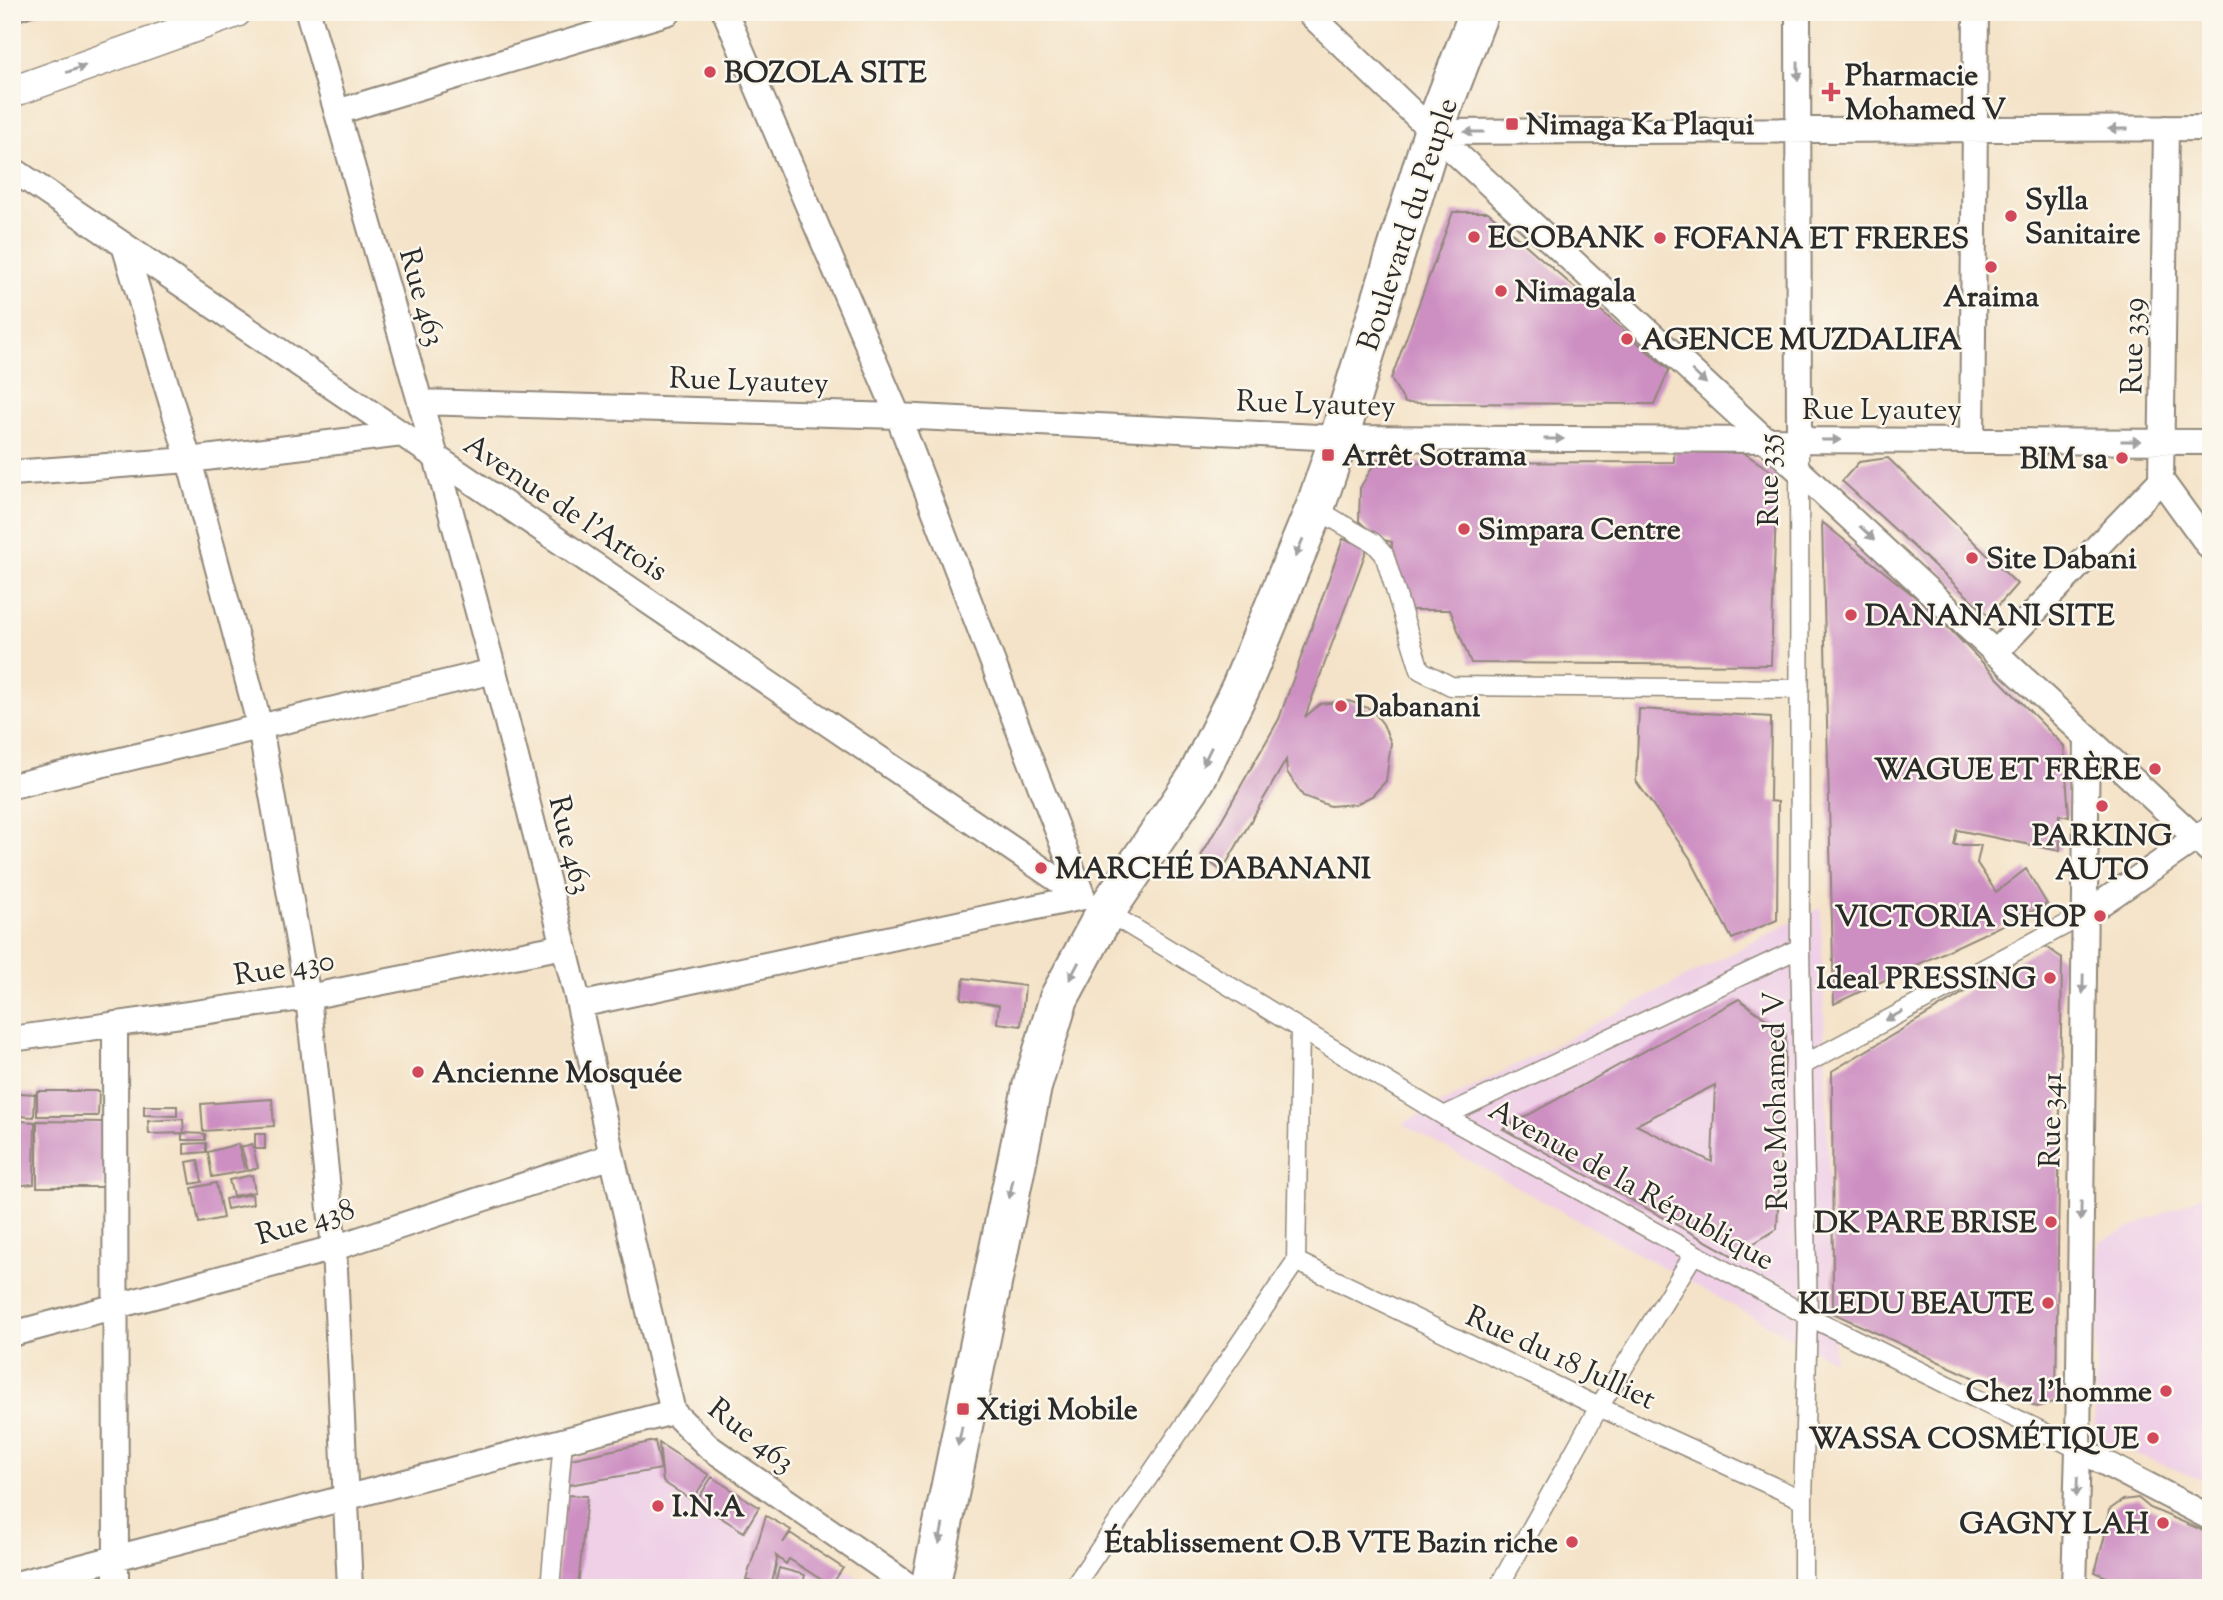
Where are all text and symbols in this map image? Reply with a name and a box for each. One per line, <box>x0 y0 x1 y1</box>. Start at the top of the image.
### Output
place label: BOZOLA SITE <box>724 53 928 96</box>
place label: Pharmacie Mohamed V <box>1845 56 2007 133</box>
one-way arrow <box>1792 60 1804 82</box>
one-way arrow <box>66 64 87 75</box>
marker: BOZOLA SITE <box>702 64 718 80</box>
marker: Pharmacie Mohamed V <box>1823 84 1839 100</box>
street label: Boulevard du Peuple <box>1348 93 1471 357</box>
place label: Nimaga Ka Plaqui <box>1526 105 1755 148</box>
marker: Nimaga Ka Plaqui <box>1504 116 1520 132</box>
one-way arrow <box>2107 123 2129 134</box>
one-way arrow <box>1463 126 1485 138</box>
place label: Sylla Sanitaire <box>2025 180 2141 257</box>
marker: Sylla Sanitaire <box>2003 208 2019 224</box>
place label: ECOBANK <box>1488 218 1644 261</box>
place label: FOFANA ET FRERES <box>1674 219 1969 262</box>
marker: ECOBANK <box>1466 229 1482 245</box>
marker: FOFANA ET FRERES <box>1652 230 1668 246</box>
street label: Rue 463 <box>386 244 455 352</box>
marker: Araima <box>1983 259 1999 275</box>
place label: Nimagala <box>1515 272 1636 315</box>
place label: Araima <box>1943 277 2039 320</box>
marker: Nimagala <box>1493 283 1509 299</box>
street label: Rue 339 <box>2112 297 2157 395</box>
place label: AGENCE MUZDALIFA <box>1641 320 1963 363</box>
marker: AGENCE MUZDALIFA <box>1619 331 1635 347</box>
street label: Rue Lyautey <box>668 358 830 407</box>
one-way arrow <box>1690 369 1707 385</box>
street label: Rue Lyautey <box>1235 381 1397 430</box>
street label: Rue Lyautey <box>1802 390 1962 433</box>
street label: Avenue de l'Artois <box>454 425 675 594</box>
one-way arrow <box>1543 433 1565 445</box>
street label: Rue 335 <box>1749 434 1792 526</box>
one-way arrow <box>1820 434 1842 446</box>
place label: Arrêt Sotrama <box>1342 436 1527 479</box>
one-way arrow <box>2121 436 2143 447</box>
place label: BIM sa <box>2020 439 2108 482</box>
marker: Arrêt Sotrama <box>1320 447 1336 463</box>
marker: BIM sa <box>2114 450 2130 466</box>
place label: Simpara Centre <box>1478 510 1681 553</box>
marker: Simpara Centre <box>1456 521 1472 537</box>
one-way arrow <box>1858 525 1875 541</box>
one-way arrow <box>1293 537 1304 558</box>
place label: Site Dabani <box>1986 539 2137 582</box>
marker: Site Dabani <box>1964 550 1980 566</box>
place label: DANANANI SITE <box>1865 596 2115 639</box>
marker: DANANANI SITE <box>1843 607 1859 623</box>
place label: Dabanani <box>1355 687 1481 730</box>
marker: Dabanani <box>1333 698 1349 714</box>
one-way arrow <box>1202 746 1213 766</box>
place label: WAGUE ET FRÈRE <box>1874 750 2142 793</box>
marker: WAGUE ET FRÈRE <box>2147 761 2163 777</box>
street label: Rue 463 <box>536 792 602 899</box>
marker: PARKING AUTO <box>2094 798 2110 814</box>
place label: PARKING AUTO <box>2032 816 2173 893</box>
place label: MARCHÉ DABANANI <box>1055 849 1371 892</box>
marker: MARCHÉ DABANANI <box>1033 860 1049 876</box>
place label: VICTORIA SHOP <box>1835 897 2086 940</box>
marker: VICTORIA SHOP <box>2092 908 2108 924</box>
street label: Rue 430 <box>231 940 338 999</box>
place label: Ideal PRESSING <box>1816 959 2036 1002</box>
one-way arrow <box>1068 961 1079 981</box>
marker: Ideal PRESSING <box>2042 970 2058 986</box>
one-way arrow <box>2078 973 2089 995</box>
street label: Rue Mohamed V <box>1754 991 1801 1211</box>
one-way arrow <box>1884 1011 1904 1022</box>
place label: Ancienne Mosquée <box>432 1053 682 1096</box>
marker: Ancienne Mosquée <box>410 1064 426 1080</box>
street label: Rue 341 <box>2030 1072 2075 1168</box>
street label: Avenue de la République <box>1480 1090 1782 1283</box>
one-way arrow <box>1006 1178 1017 1200</box>
street label: Rue 438 <box>251 1189 360 1258</box>
one-way arrow <box>2075 1200 2087 1222</box>
place label: DK PARE BRISE <box>1814 1203 2038 1246</box>
marker: DK PARE BRISE <box>2043 1214 2059 1230</box>
place label: KLEDU BEAUTE <box>1798 1284 2035 1327</box>
marker: KLEDU BEAUTE <box>2040 1295 2056 1311</box>
street label: Rue du 18 Julliet <box>1458 1296 1662 1422</box>
place label: Chez l'homme <box>1966 1372 2152 1415</box>
marker: Chez l'homme <box>2158 1383 2174 1399</box>
street label: Rue 463 <box>698 1389 803 1485</box>
place label: Xtigi Mobile <box>977 1390 1138 1433</box>
marker: Xtigi Mobile <box>955 1401 971 1417</box>
place label: WASSA COSMÉTIQUE <box>1809 1419 2140 1462</box>
one-way arrow <box>955 1425 966 1447</box>
marker: WASSA COSMÉTIQUE <box>2145 1430 2161 1446</box>
one-way arrow <box>2071 1477 2083 1499</box>
place label: I.N.A <box>672 1487 745 1530</box>
marker: I.N.A <box>650 1498 666 1514</box>
place label: GAGNY LAH <box>1959 1504 2149 1547</box>
marker: GAGNY LAH <box>2155 1515 2171 1531</box>
one-way arrow <box>935 1523 946 1545</box>
place label: Établissement O.B VTE Bazin riche <box>1104 1523 1558 1566</box>
marker: Établissement O.B VTE Bazin riche <box>1564 1534 1580 1550</box>

